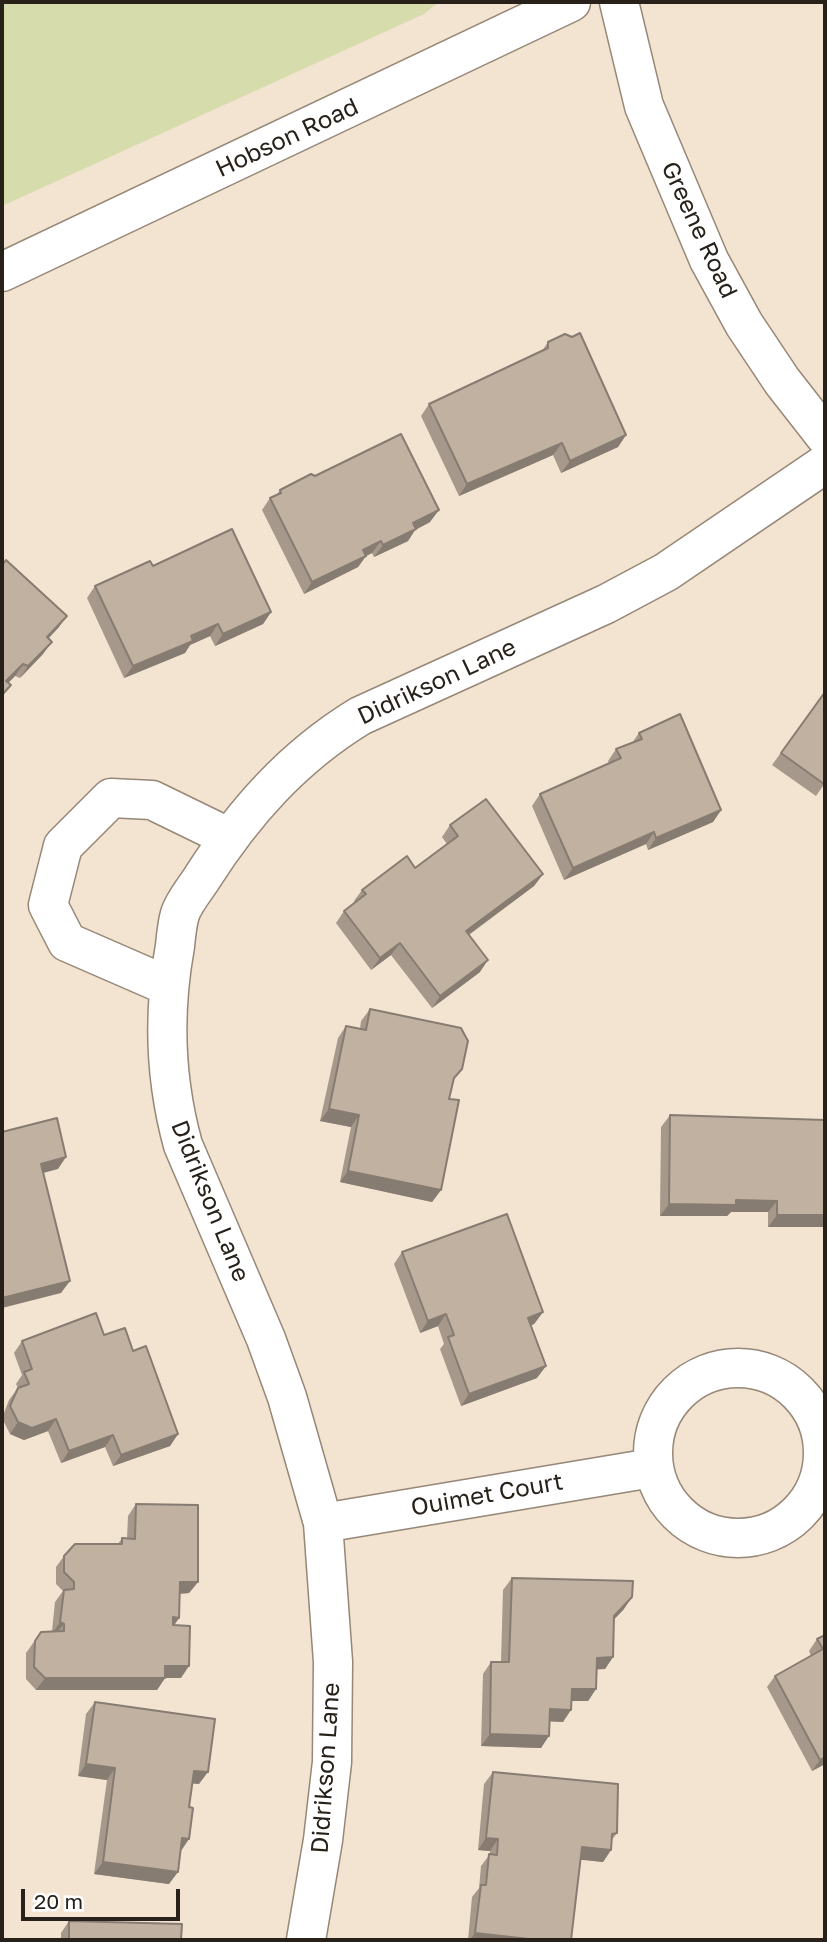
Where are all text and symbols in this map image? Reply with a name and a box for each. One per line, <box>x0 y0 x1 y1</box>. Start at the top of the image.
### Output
street label: Hobson Road <box>211 92 363 184</box>
street label: Greene Road <box>655 157 743 303</box>
street label: Didrikson Lane <box>353 633 521 731</box>
street label: Didrikson Lane <box>165 1116 255 1286</box>
street label: Ouimet Court <box>409 1467 565 1523</box>
street label: Didrikson Lane <box>306 1682 346 1854</box>
scale bar <box>24 1876 184 1920</box>
text: 20 m <box>34 1888 83 1914</box>

